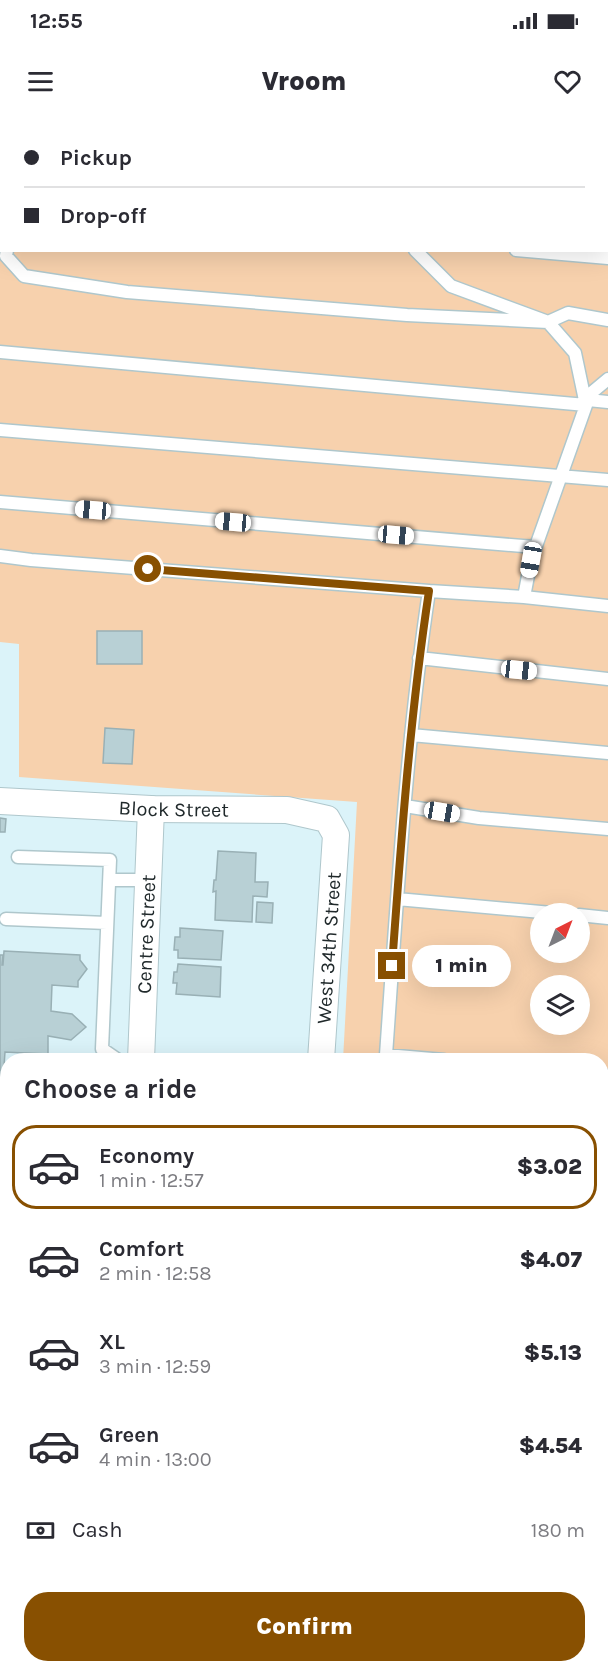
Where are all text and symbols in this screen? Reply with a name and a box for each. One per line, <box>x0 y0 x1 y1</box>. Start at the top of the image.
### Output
text: 12:55 <box>30 8 83 34</box>
icon: menu <box>24 65 57 98</box>
text: Vroom <box>261 65 347 97</box>
icon: heart <box>551 65 584 98</box>
text: Pickup <box>60 145 132 171</box>
text: Drop-off <box>60 203 146 229</box>
car <box>74 499 112 521</box>
car <box>214 511 252 533</box>
car <box>377 524 415 546</box>
car <box>519 541 543 579</box>
route start <box>134 555 161 582</box>
car <box>500 659 538 681</box>
street label: Block Street <box>118 796 229 821</box>
car <box>423 800 461 824</box>
street label: West 34th Street <box>312 871 346 1025</box>
street label: Centre Street <box>132 874 160 994</box>
north arrow <box>530 903 590 963</box>
map controls <box>530 903 590 1035</box>
callout: 1 min <box>413 945 512 987</box>
route end <box>378 952 405 979</box>
text: 1 min <box>435 954 488 977</box>
button: layers <box>530 975 590 1035</box>
text: Choose a ride <box>24 1073 197 1105</box>
icon: car <box>27 1140 81 1194</box>
text: Economy <box>99 1143 194 1169</box>
text: $3.02 <box>517 1154 582 1180</box>
text: 1 min · 12:57 <box>99 1169 204 1192</box>
icon: car <box>27 1233 81 1287</box>
text: Comfort <box>99 1236 184 1262</box>
text: $4.07 <box>520 1247 582 1273</box>
text: 2 min · 12:58 <box>99 1262 212 1285</box>
icon: car <box>27 1326 81 1380</box>
text: XL <box>99 1329 125 1355</box>
text: $5.13 <box>524 1340 582 1366</box>
text: 3 min · 12:59 <box>99 1355 211 1378</box>
icon: car <box>27 1419 81 1473</box>
text: Green <box>99 1422 160 1448</box>
text: $4.54 <box>519 1433 582 1459</box>
text: 4 min · 13:00 <box>99 1448 212 1471</box>
icon: cash <box>24 1514 57 1547</box>
text: Cash <box>72 1517 122 1543</box>
text: 180 m <box>531 1519 585 1542</box>
button: Confirm <box>24 1592 585 1661</box>

